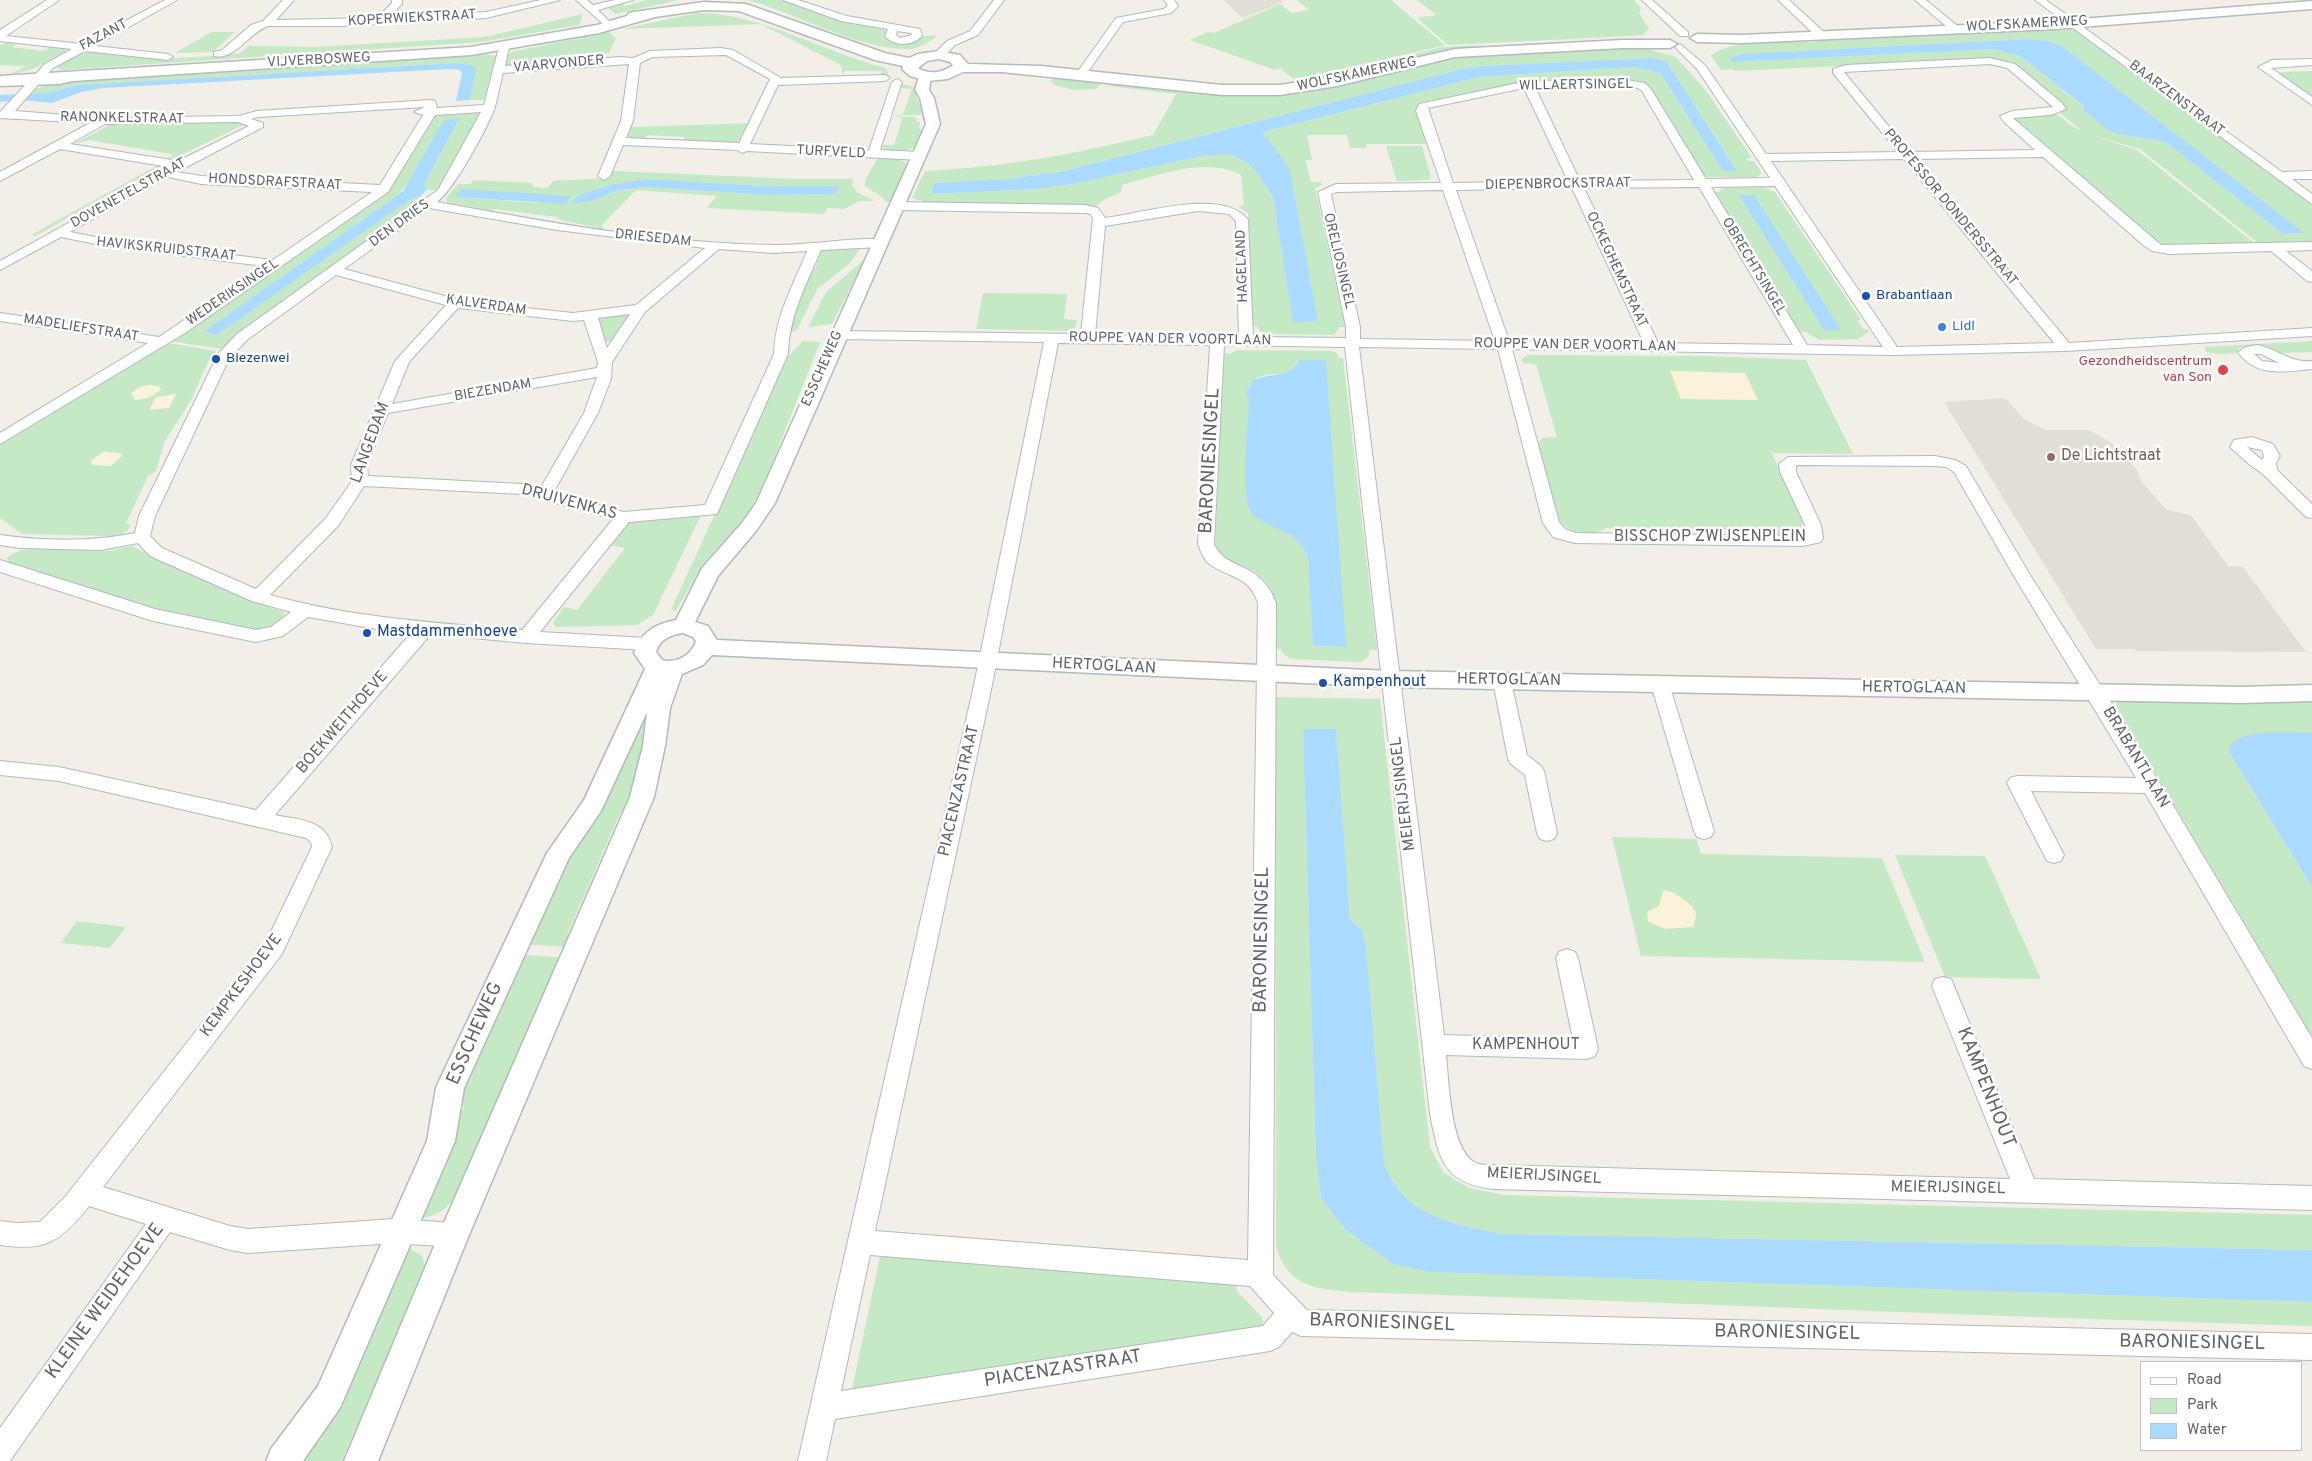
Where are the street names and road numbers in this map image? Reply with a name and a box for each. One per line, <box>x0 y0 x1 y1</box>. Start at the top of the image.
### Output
street label: KOPERWIEKSTRAAT <box>347 7 477 31</box>
street label: WOLFSKAMERWEG <box>1966 13 2088 37</box>
street label: FAZANT <box>77 16 131 56</box>
street label: VIJVERBOSWEG <box>267 50 371 72</box>
street label: VAARVONDER <box>513 53 605 77</box>
street label: WOLFSKAMERWEG <box>1296 54 1418 96</box>
street label: BAARZENSTRAAT <box>2125 58 2227 140</box>
street label: WILLAERTSINGEL <box>1519 77 1633 95</box>
street label: RANONKELSTRAAT <box>60 110 184 128</box>
street label: PROFESSOR DONDERSSTRAAT <box>1879 126 2021 290</box>
street label: TURFVELD <box>796 143 866 163</box>
street label: DOVENETELSTRAAT <box>68 155 190 233</box>
street label: HONDSDRAFSTRAAT <box>208 171 342 195</box>
street label: DIEPENBROCKSTRAAT <box>1485 175 1631 195</box>
street label: DEN DRIES <box>367 197 433 251</box>
street label: OCKEGHEMSTRAAT <box>1582 209 1650 331</box>
street label: ORELIOSINGEL <box>1319 212 1357 310</box>
street label: OBRECHTSINGEL <box>1717 215 1789 319</box>
street label: DRIESEDAM <box>614 227 692 251</box>
street label: HAGELAND <box>1233 229 1253 303</box>
street label: HAVIKSKRUIDSTRAAT <box>95 234 237 266</box>
street label: WEDERIKSINGEL <box>184 256 282 330</box>
street label: KALVERDAM <box>445 292 527 320</box>
street label: MADELIEFSTRAAT <box>22 312 140 346</box>
street label: ESSCHEWEG <box>799 328 847 410</box>
street label: ROUPPE VAN DER VOORTLAAN <box>1069 330 1271 350</box>
street label: ROUPPE VAN DER VOORTLAAN <box>1474 336 1676 356</box>
street label: BIEZENDAM <box>453 376 533 406</box>
street label: BARONIESINGEL <box>1196 388 1226 534</box>
street label: LANGEDAM <box>347 400 395 486</box>
street label: DRUIVENKAS <box>519 481 619 525</box>
street label: BISSCHOP ZWIJSENPLEIN <box>1614 528 1806 548</box>
street label: HERTOGLAAN <box>1051 655 1157 679</box>
street label: BOEKWEITHOEVE <box>293 668 393 778</box>
street label: HERTOGLAAN <box>1457 670 1561 692</box>
street label: HERTOGLAAN <box>1862 678 1966 700</box>
street label: BRABANTLAAN <box>2097 704 2173 812</box>
street label: PIACENZASTRAAT <box>936 724 984 858</box>
street label: MEIERIJSINGEL <box>1387 736 1421 852</box>
street label: BARONIESINGEL <box>1250 867 1276 1013</box>
street label: KEMPKESHOEVE <box>197 931 287 1041</box>
street label: ESSCHEWEG <box>443 979 509 1089</box>
street label: KAMPENHOUT <box>1950 1024 2020 1152</box>
street label: KAMPENHOUT <box>1472 1036 1580 1056</box>
street label: MEIERIJSINGEL <box>1486 1164 1602 1190</box>
street label: MEIERIJSINGEL <box>1890 1178 2006 1200</box>
street label: KLEINE WEIDEHOEVE <box>42 1220 170 1384</box>
street label: BARONIESINGEL <box>1309 1310 1455 1338</box>
street label: BARONIESINGEL <box>1714 1321 1860 1347</box>
street label: BARONIESINGEL <box>2119 1331 2265 1357</box>
street label: PIACENZASTRAAT <box>983 1346 1143 1394</box>

